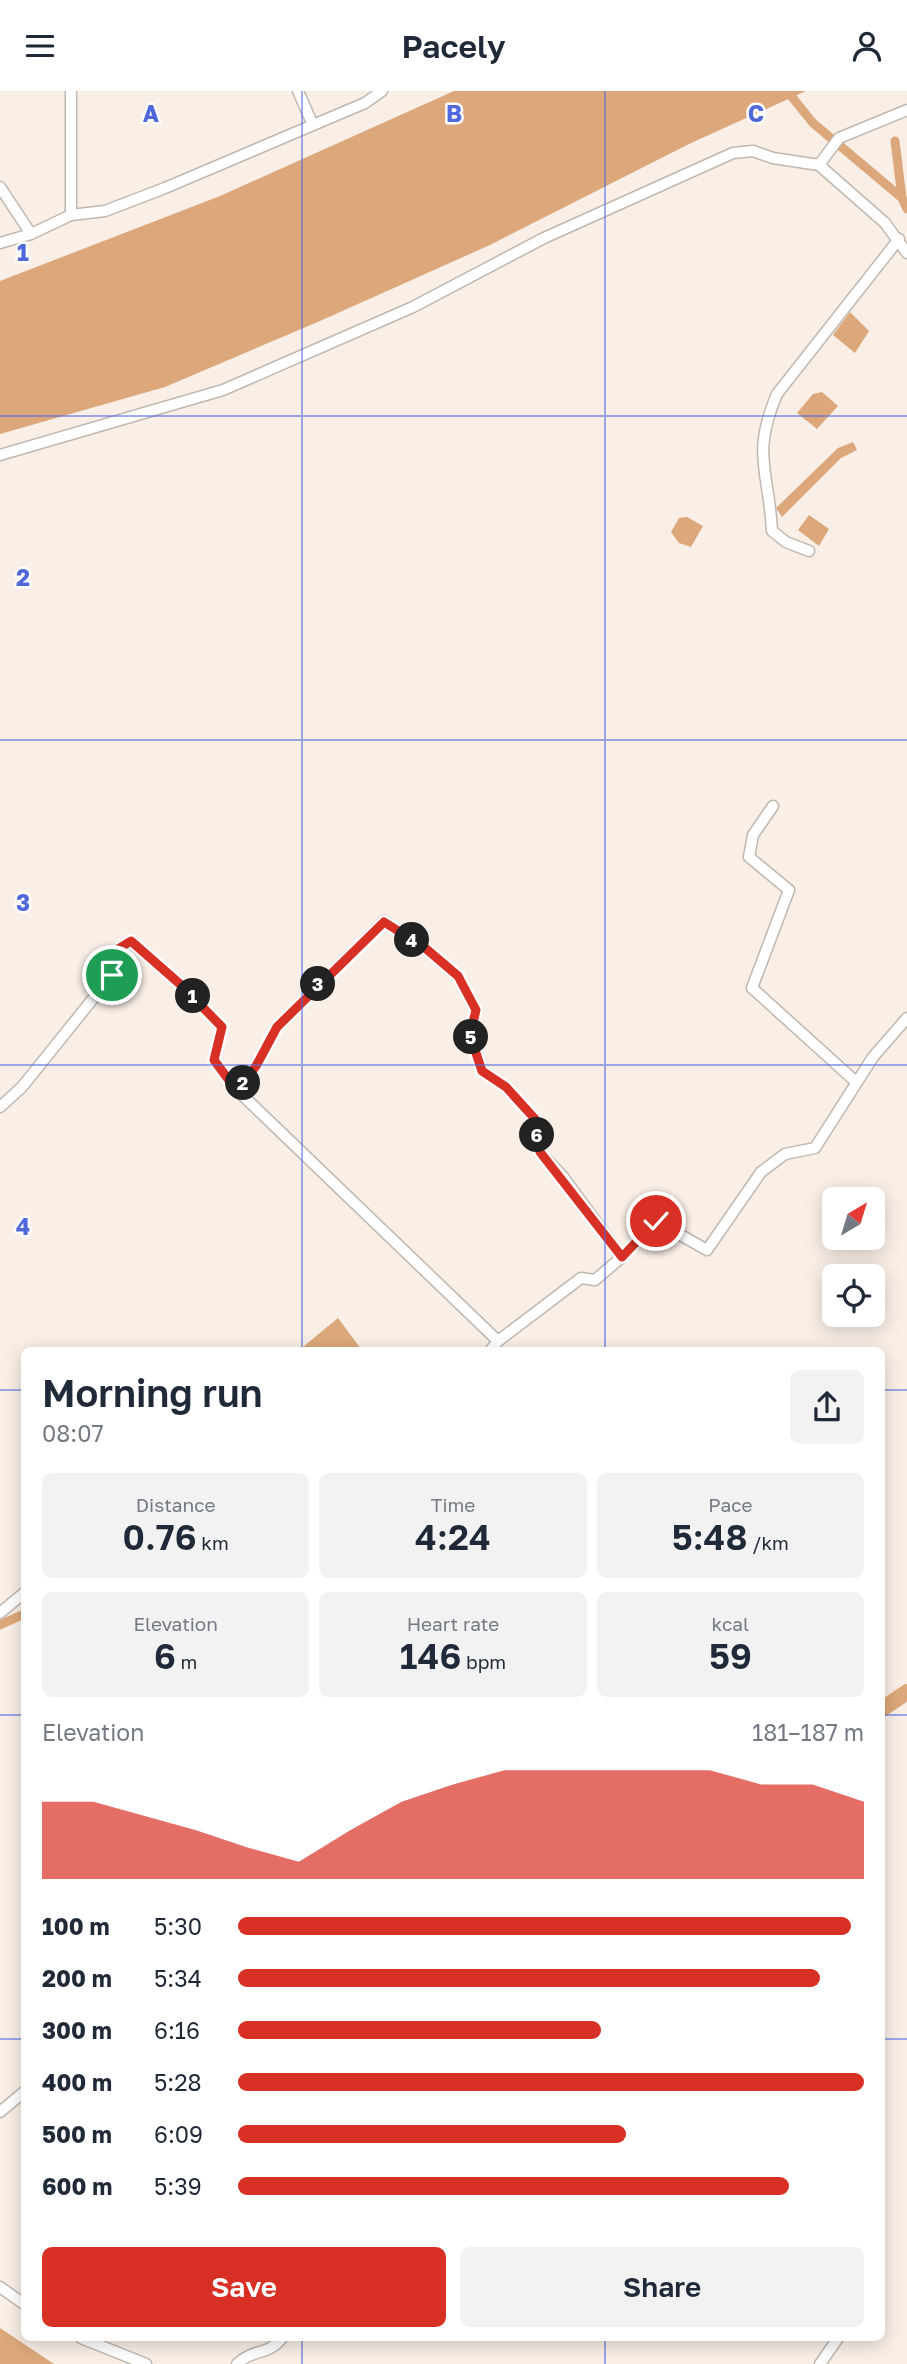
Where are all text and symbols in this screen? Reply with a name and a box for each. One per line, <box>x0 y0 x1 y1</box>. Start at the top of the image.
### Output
icon: menu <box>21 27 59 65</box>
text: Pacely <box>401 27 506 65</box>
icon: person <box>848 27 886 65</box>
text: A <box>143 99 160 127</box>
text: B <box>446 99 462 127</box>
text: C <box>748 99 764 127</box>
text: 1 <box>17 238 29 266</box>
text: 2 <box>16 563 30 591</box>
text: 3 <box>16 888 30 916</box>
pin: 4 <box>394 923 430 957</box>
text: 4 <box>406 928 417 951</box>
pin <box>82 945 142 1005</box>
icon: arrive <box>93 956 131 994</box>
pin: 3 <box>300 967 336 1001</box>
text: 3 <box>312 972 323 995</box>
pin: 1 <box>176 979 210 1013</box>
text: 1 <box>188 984 197 1007</box>
pin: 5 <box>454 1019 489 1055</box>
text: 5 <box>465 1025 476 1048</box>
pin: 2 <box>226 1065 260 1101</box>
text: 2 <box>237 1071 248 1094</box>
pin: 6 <box>520 1117 554 1153</box>
text: 6 <box>530 1123 543 1146</box>
north arrow <box>822 1187 886 1249</box>
map controls <box>822 1187 885 1327</box>
pin <box>626 1191 686 1251</box>
icon: check <box>637 1202 675 1240</box>
text: 4 <box>16 1212 30 1240</box>
button: locate <box>822 1264 885 1327</box>
text: Morning run <box>42 1370 263 1415</box>
button: share <box>790 1370 864 1444</box>
text: 08:07 <box>42 1419 104 1447</box>
text: Distance <box>136 1493 216 1516</box>
text: Time <box>431 1493 475 1516</box>
text: Pace <box>708 1493 753 1516</box>
text: 0.76 <box>123 1516 196 1558</box>
text: 4:24 <box>415 1516 491 1558</box>
text: 5:48 <box>672 1516 748 1558</box>
text: km <box>196 1531 229 1554</box>
text: /km <box>748 1531 789 1554</box>
text: Elevation <box>133 1612 218 1635</box>
text: Heart rate <box>407 1612 499 1635</box>
text: kcal <box>712 1612 749 1635</box>
text: 6 <box>154 1635 176 1677</box>
text: 146 <box>400 1635 461 1677</box>
text: 59 <box>709 1635 752 1677</box>
text: m <box>176 1650 197 1673</box>
text: bpm <box>461 1650 506 1673</box>
text: Elevation <box>42 1718 144 1746</box>
text: 181–187 m <box>752 1718 864 1746</box>
text: 100 m <box>42 1912 110 1940</box>
text: 5:30 <box>154 1912 202 1940</box>
text: 200 m <box>42 1964 112 1992</box>
text: 5:34 <box>154 1964 202 1992</box>
text: 300 m <box>42 2016 112 2044</box>
text: 6:16 <box>154 2016 200 2044</box>
text: 400 m <box>42 2068 112 2096</box>
text: 5:28 <box>154 2068 202 2096</box>
text: 500 m <box>42 2120 112 2148</box>
text: 6:09 <box>154 2120 203 2148</box>
text: 600 m <box>42 2172 112 2200</box>
text: 5:39 <box>154 2172 202 2200</box>
button: Save <box>42 2247 446 2327</box>
button: Share <box>460 2247 864 2327</box>

